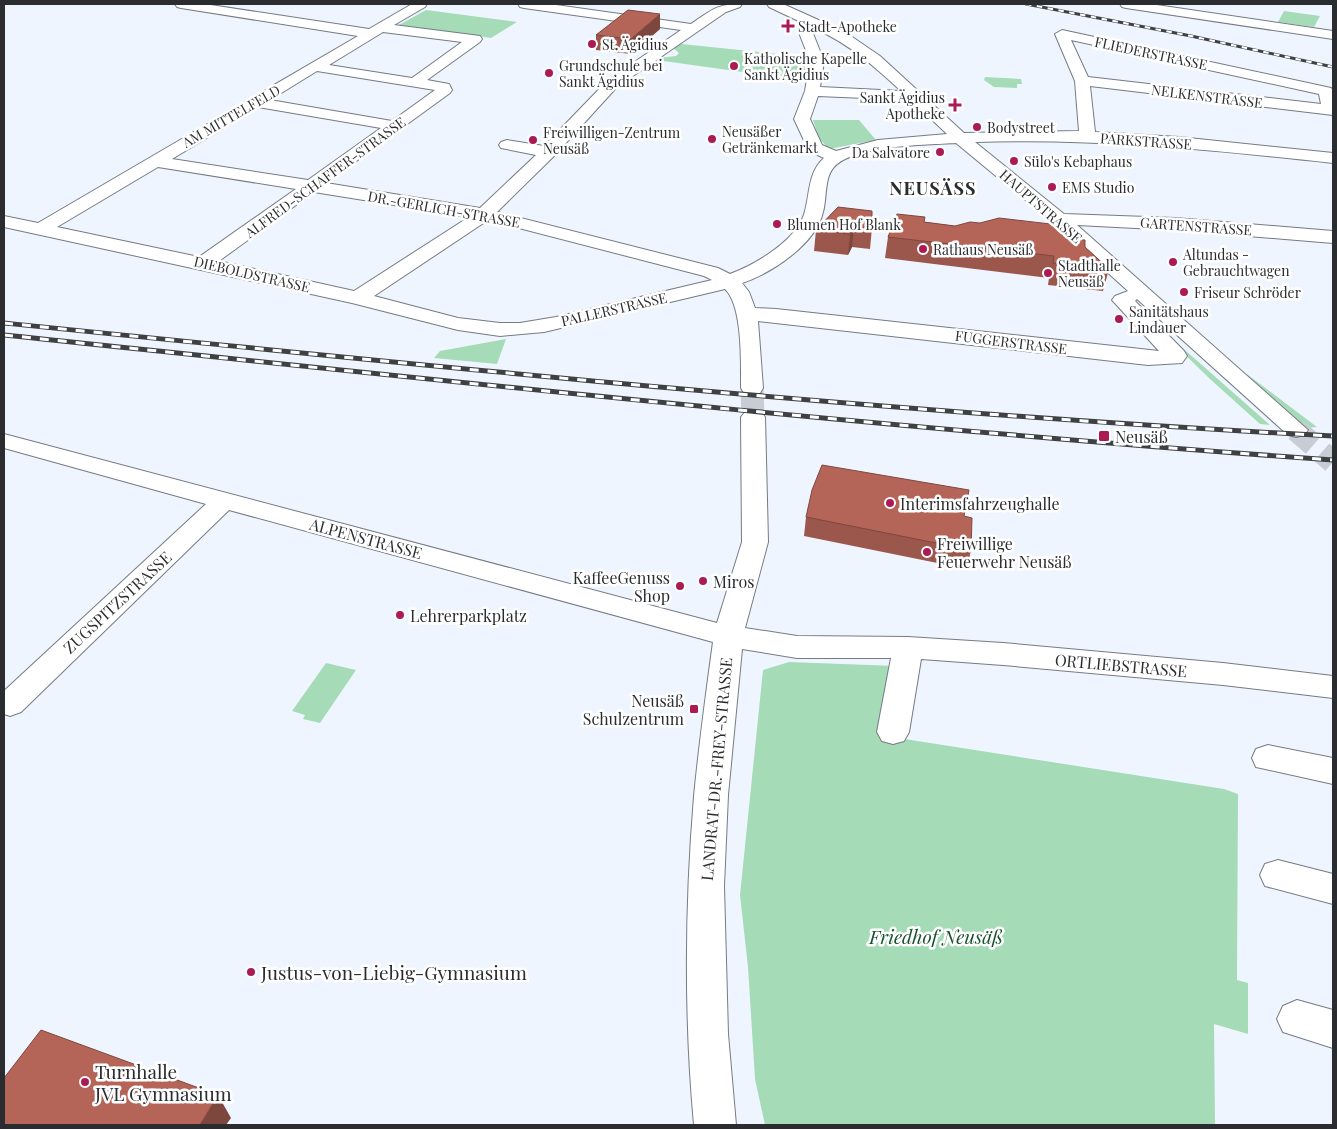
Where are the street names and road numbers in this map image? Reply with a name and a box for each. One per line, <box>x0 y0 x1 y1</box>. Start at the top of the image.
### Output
street label: FLIEDERSTRASSE <box>1093 32 1209 74</box>
street label: AM MITTELFELD <box>178 80 283 152</box>
street label: NELKENSTRASSE <box>1150 80 1264 112</box>
street label: ALFRED-SCHAFFER-STRASSE <box>240 112 409 242</box>
street label: PARKSTRASSE <box>1099 128 1193 154</box>
street label: HAUPTSTRASSE <box>996 165 1086 247</box>
street label: DR.-GERLICH-STRASSE <box>366 186 522 232</box>
street label: GARTENSTRASSE <box>1139 213 1253 239</box>
street label: DIEBOLDSTRASSE <box>192 251 312 297</box>
street label: PALLERSTRASSE <box>559 288 669 330</box>
street label: FUGGERSTRASSE <box>954 326 1068 358</box>
street label: ALPENSTRASSE <box>306 513 425 563</box>
street label: ZUGSPITZSTRASSE <box>58 546 176 658</box>
street label: ORTLIEBSTRASSE <box>1054 649 1188 681</box>
street label: LANDRAT-DR.-FREY-STRASSE <box>696 656 736 882</box>

